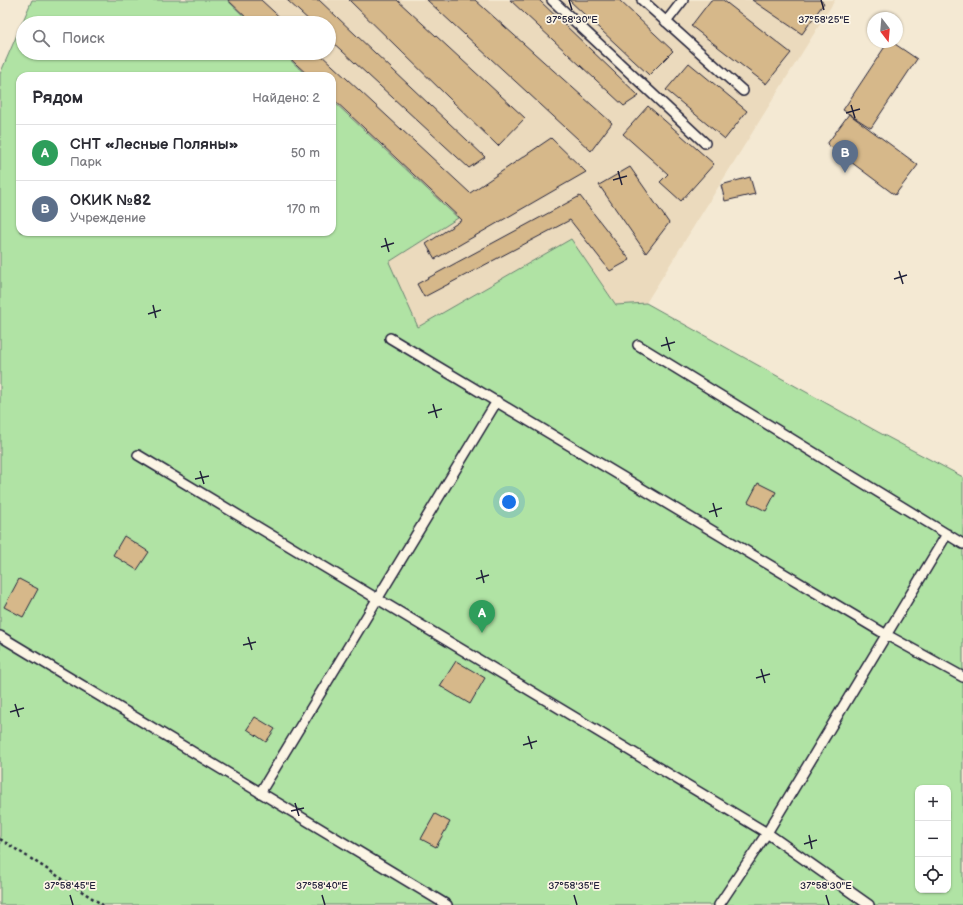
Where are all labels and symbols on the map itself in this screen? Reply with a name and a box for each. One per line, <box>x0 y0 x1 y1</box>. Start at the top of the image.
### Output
north arrow <box>867 12 903 48</box>
text: 37°58'30"E <box>546 14 598 26</box>
text: 37°58'25"E <box>798 14 850 26</box>
pin: B <box>832 140 858 173</box>
your location <box>499 492 519 512</box>
pin: A <box>469 600 495 633</box>
text: 37°58'45"E <box>44 880 96 892</box>
text: 37°58'40"E <box>296 880 348 892</box>
text: 37°58'35"E <box>548 880 600 892</box>
text: 37°58'30"E <box>800 880 852 892</box>

